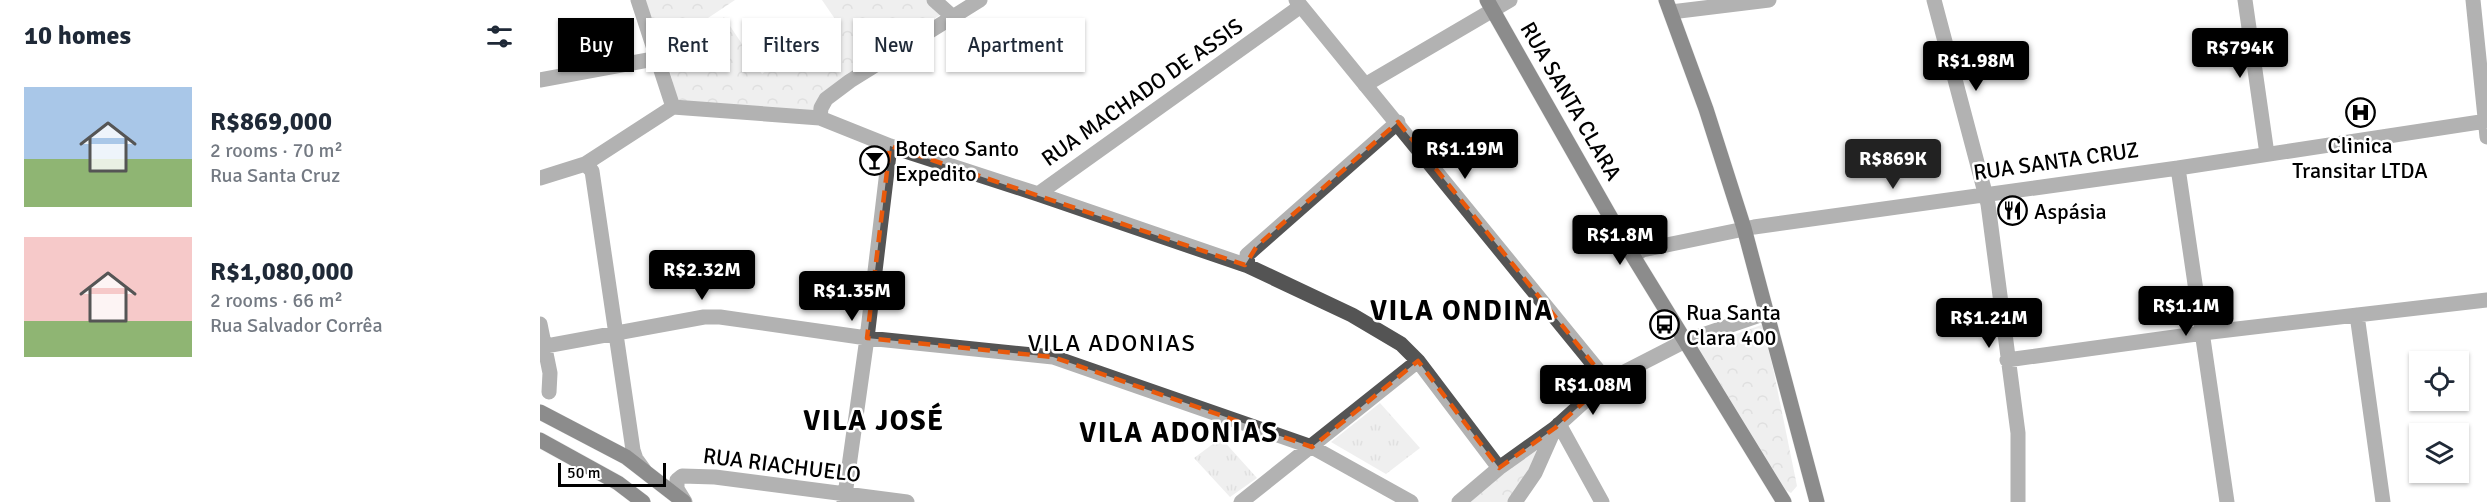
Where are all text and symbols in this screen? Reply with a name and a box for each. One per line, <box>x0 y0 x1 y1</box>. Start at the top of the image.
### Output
street label: RUA MACHADO DE ASSIS <box>1036 12 1248 172</box>
street label: RUA SANTA CLARA <box>1515 17 1628 186</box>
chip: Buy <box>558 18 634 72</box>
chip: Rent <box>646 18 730 72</box>
chip: Filters <box>742 18 841 72</box>
chip: New <box>853 18 934 72</box>
chip: Apartment <box>946 18 1085 72</box>
text: 10 homes <box>24 20 131 52</box>
icon: filters <box>483 20 516 53</box>
pin: R$794K <box>2191 28 2289 79</box>
text: R$794K <box>2206 35 2274 60</box>
pin: R$1.98M <box>1921 41 2031 92</box>
text: R$1.98M <box>1937 48 2015 73</box>
hospital icon: Clinica Transitar LTDA <box>2344 97 2376 129</box>
text: R$869,000 <box>210 106 332 138</box>
icon: home <box>72 111 144 183</box>
pin: R$1.19M <box>1410 129 1520 180</box>
place label: Clinica Transitar LTDA <box>2292 132 2428 184</box>
place label: Boteco Santo Expedito <box>895 135 1019 187</box>
text: R$1.19M <box>1426 136 1504 161</box>
street label: RUA SANTA CRUZ <box>1972 136 2140 186</box>
text: 2 rooms · 70 m² <box>210 138 343 163</box>
pin: R$869K <box>1844 139 1942 190</box>
bar icon: Boteco Santo Expedito <box>858 145 890 177</box>
text: R$869K <box>1859 146 1927 171</box>
text: Rua Santa Cruz <box>210 163 340 188</box>
restaurant icon: Aspásia <box>1997 195 2029 227</box>
place label: Aspásia <box>2034 198 2107 225</box>
pin: R$1.8M <box>1571 215 1669 266</box>
text: R$1.8M <box>1586 222 1654 247</box>
pin: R$2.32M <box>647 250 757 301</box>
text: R$1,080,000 <box>210 256 354 288</box>
text: R$2.32M <box>663 257 741 282</box>
icon: home <box>72 261 144 333</box>
pin: R$1.35M <box>797 271 907 322</box>
text: R$1.35M <box>813 278 891 303</box>
pin: R$1.1M <box>2137 286 2235 337</box>
text: 2 rooms · 66 m² <box>210 288 343 313</box>
text: R$1.1M <box>2152 293 2220 318</box>
district label: VILA ONDINA <box>1370 294 1554 328</box>
pin: R$1.21M <box>1934 298 2044 349</box>
place label: Rua Santa Clara 400 <box>1686 299 1781 351</box>
text: R$1.21M <box>1950 305 2028 330</box>
bus stop icon: Rua Santa Clara 400 <box>1649 309 1681 341</box>
text: Rua Salvador Corrêa <box>210 313 383 338</box>
district label: VILA ADONIAS <box>1028 328 1196 358</box>
map controls <box>2409 351 2469 483</box>
button: locate <box>2409 351 2469 411</box>
pin: R$1.08M <box>1538 365 1648 416</box>
text: R$1.08M <box>1554 372 1632 397</box>
district label: VILA JOSÉ <box>803 402 945 438</box>
district label: VILA ADONIAS <box>1079 416 1279 450</box>
button: layers <box>2409 423 2469 483</box>
street label: RUA RIACHUELO <box>701 442 863 488</box>
scale bar <box>558 460 666 488</box>
text: 50 m <box>567 463 601 483</box>

